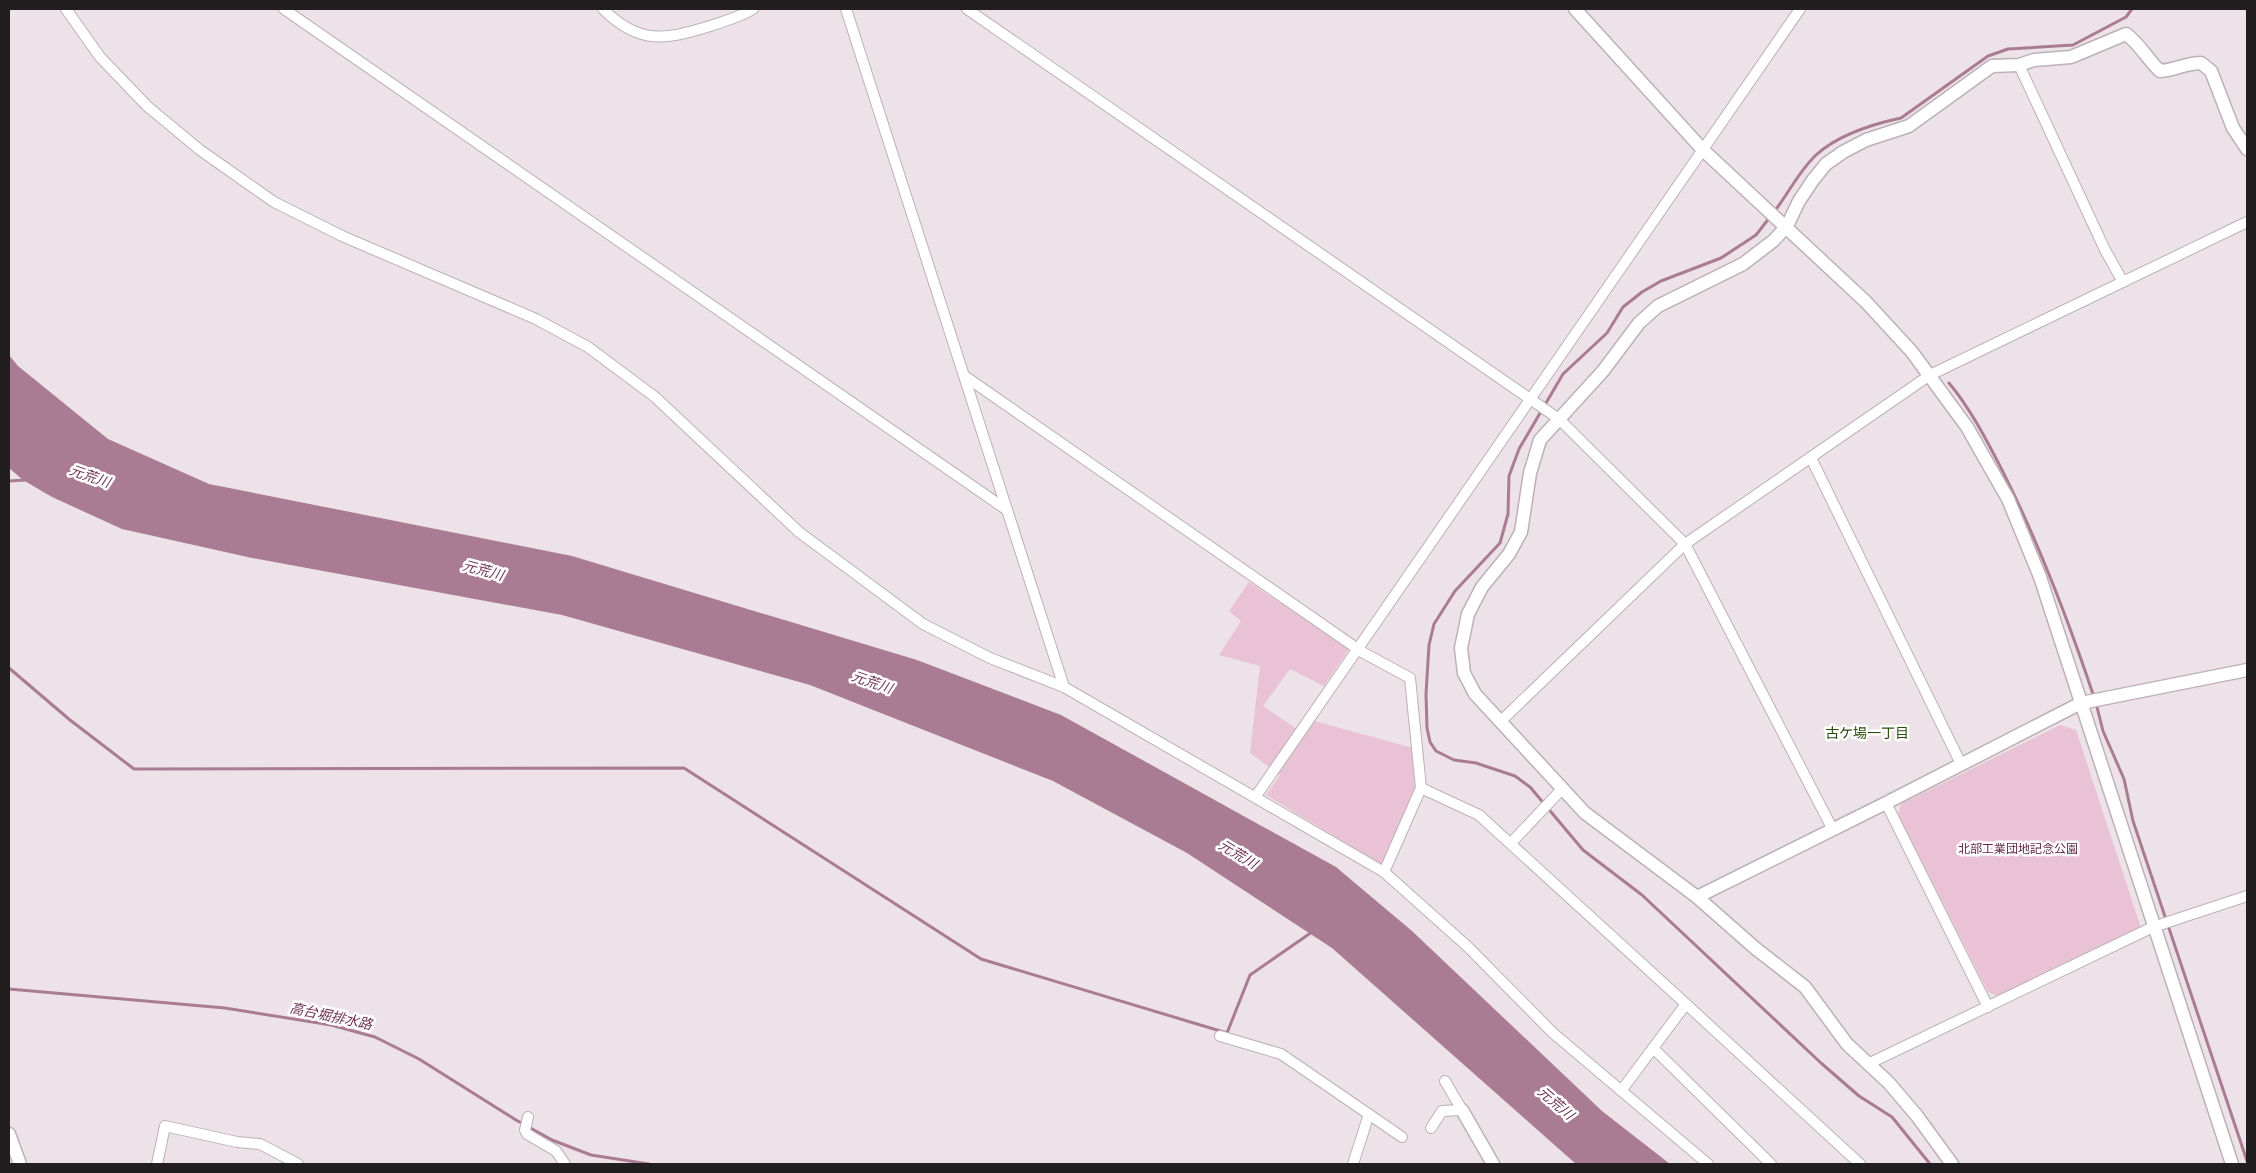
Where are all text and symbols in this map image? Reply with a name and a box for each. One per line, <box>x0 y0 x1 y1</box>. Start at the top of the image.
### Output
water label: 元荒川 <box>68 462 114 491</box>
water label: 元荒川 <box>461 557 507 584</box>
water label: 元荒川 <box>850 668 896 697</box>
district label: 古ケ場一丁目 <box>1825 725 1909 741</box>
water label: 元荒川 <box>1216 836 1262 873</box>
park label: 北部工業団地記念公園 <box>1958 842 2078 856</box>
water label: 高台堀排水路 <box>288 999 375 1033</box>
water label: 元荒川 <box>1535 1083 1579 1124</box>

